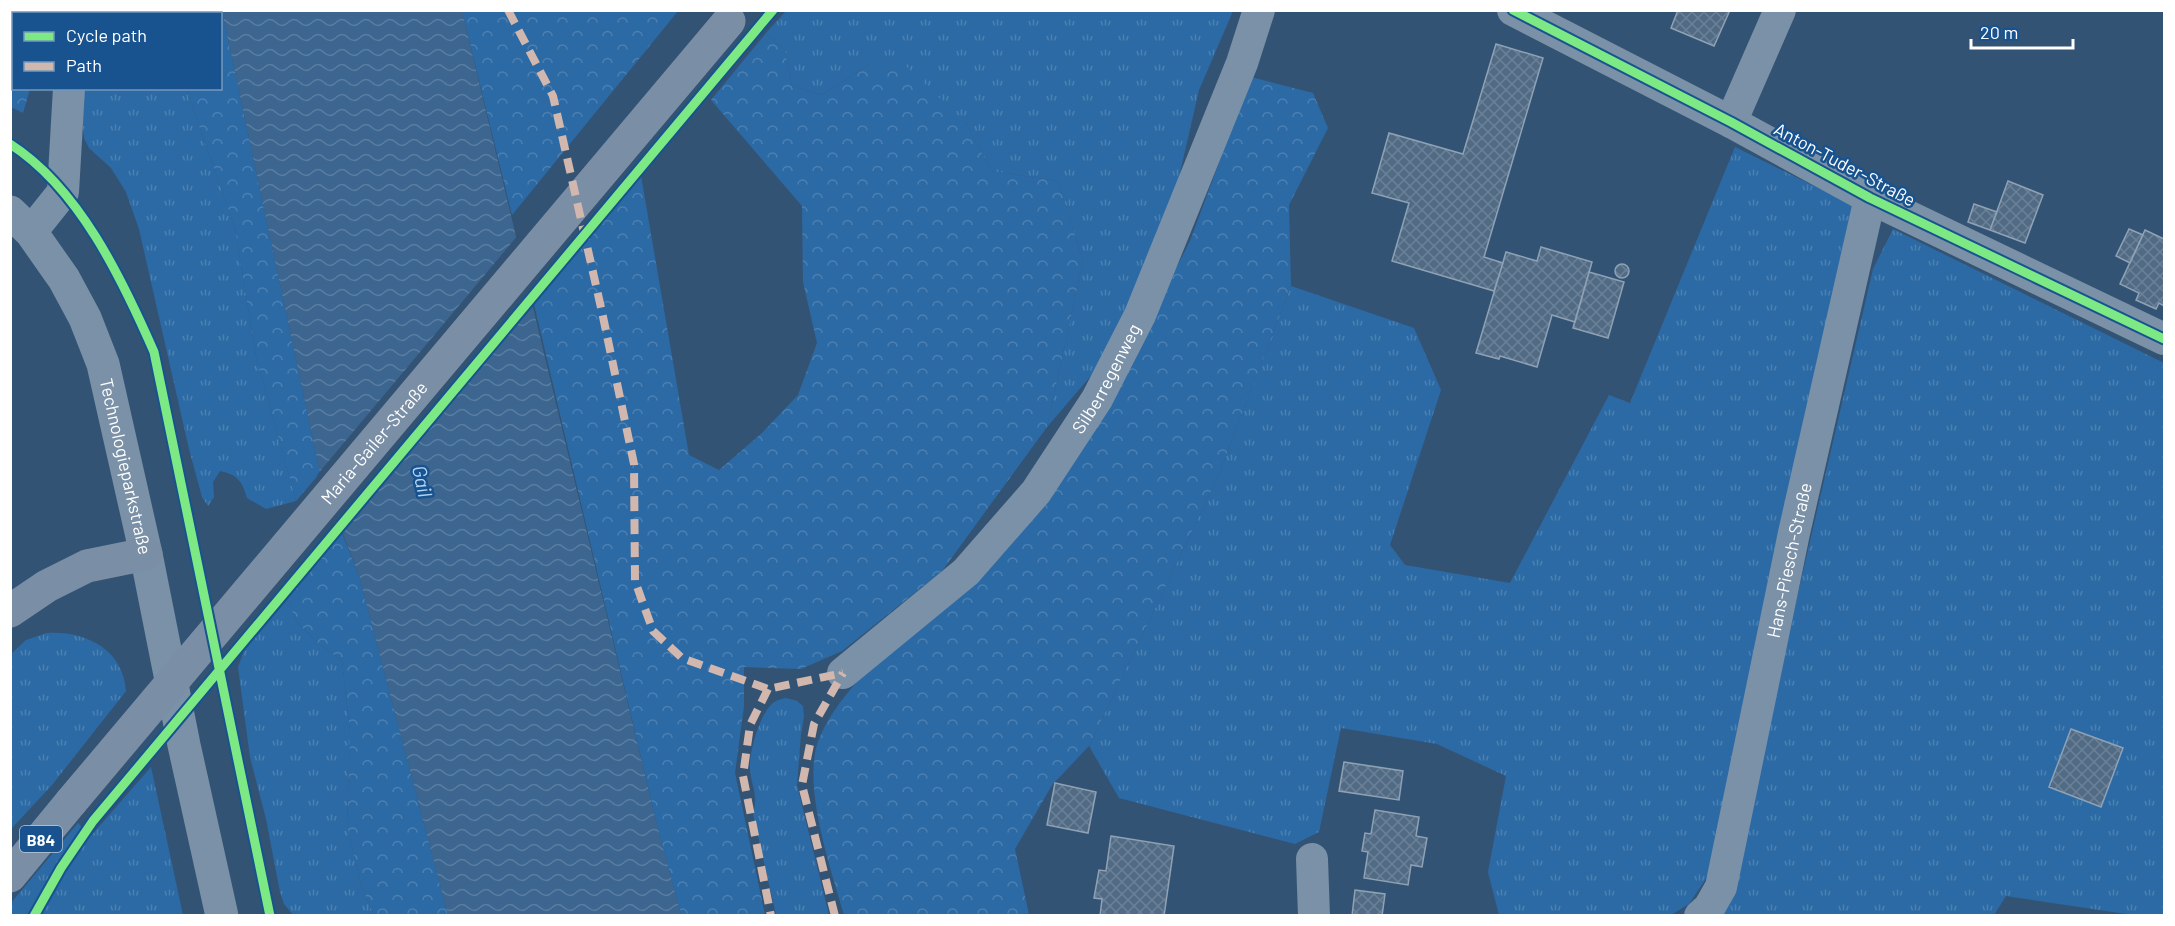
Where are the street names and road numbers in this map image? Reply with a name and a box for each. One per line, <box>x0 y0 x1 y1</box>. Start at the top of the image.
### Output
street label: Anton-Tuder-Straße <box>1771 117 1919 211</box>
street label: Silberregenweg <box>1067 320 1145 437</box>
street label: Technologieparkstraße <box>96 376 157 557</box>
street label: Maria-Gailer-Straße <box>316 377 432 509</box>
street label: Hans-Piesch-Straße <box>1762 480 1816 640</box>
road number: B84 <box>20 826 62 852</box>

